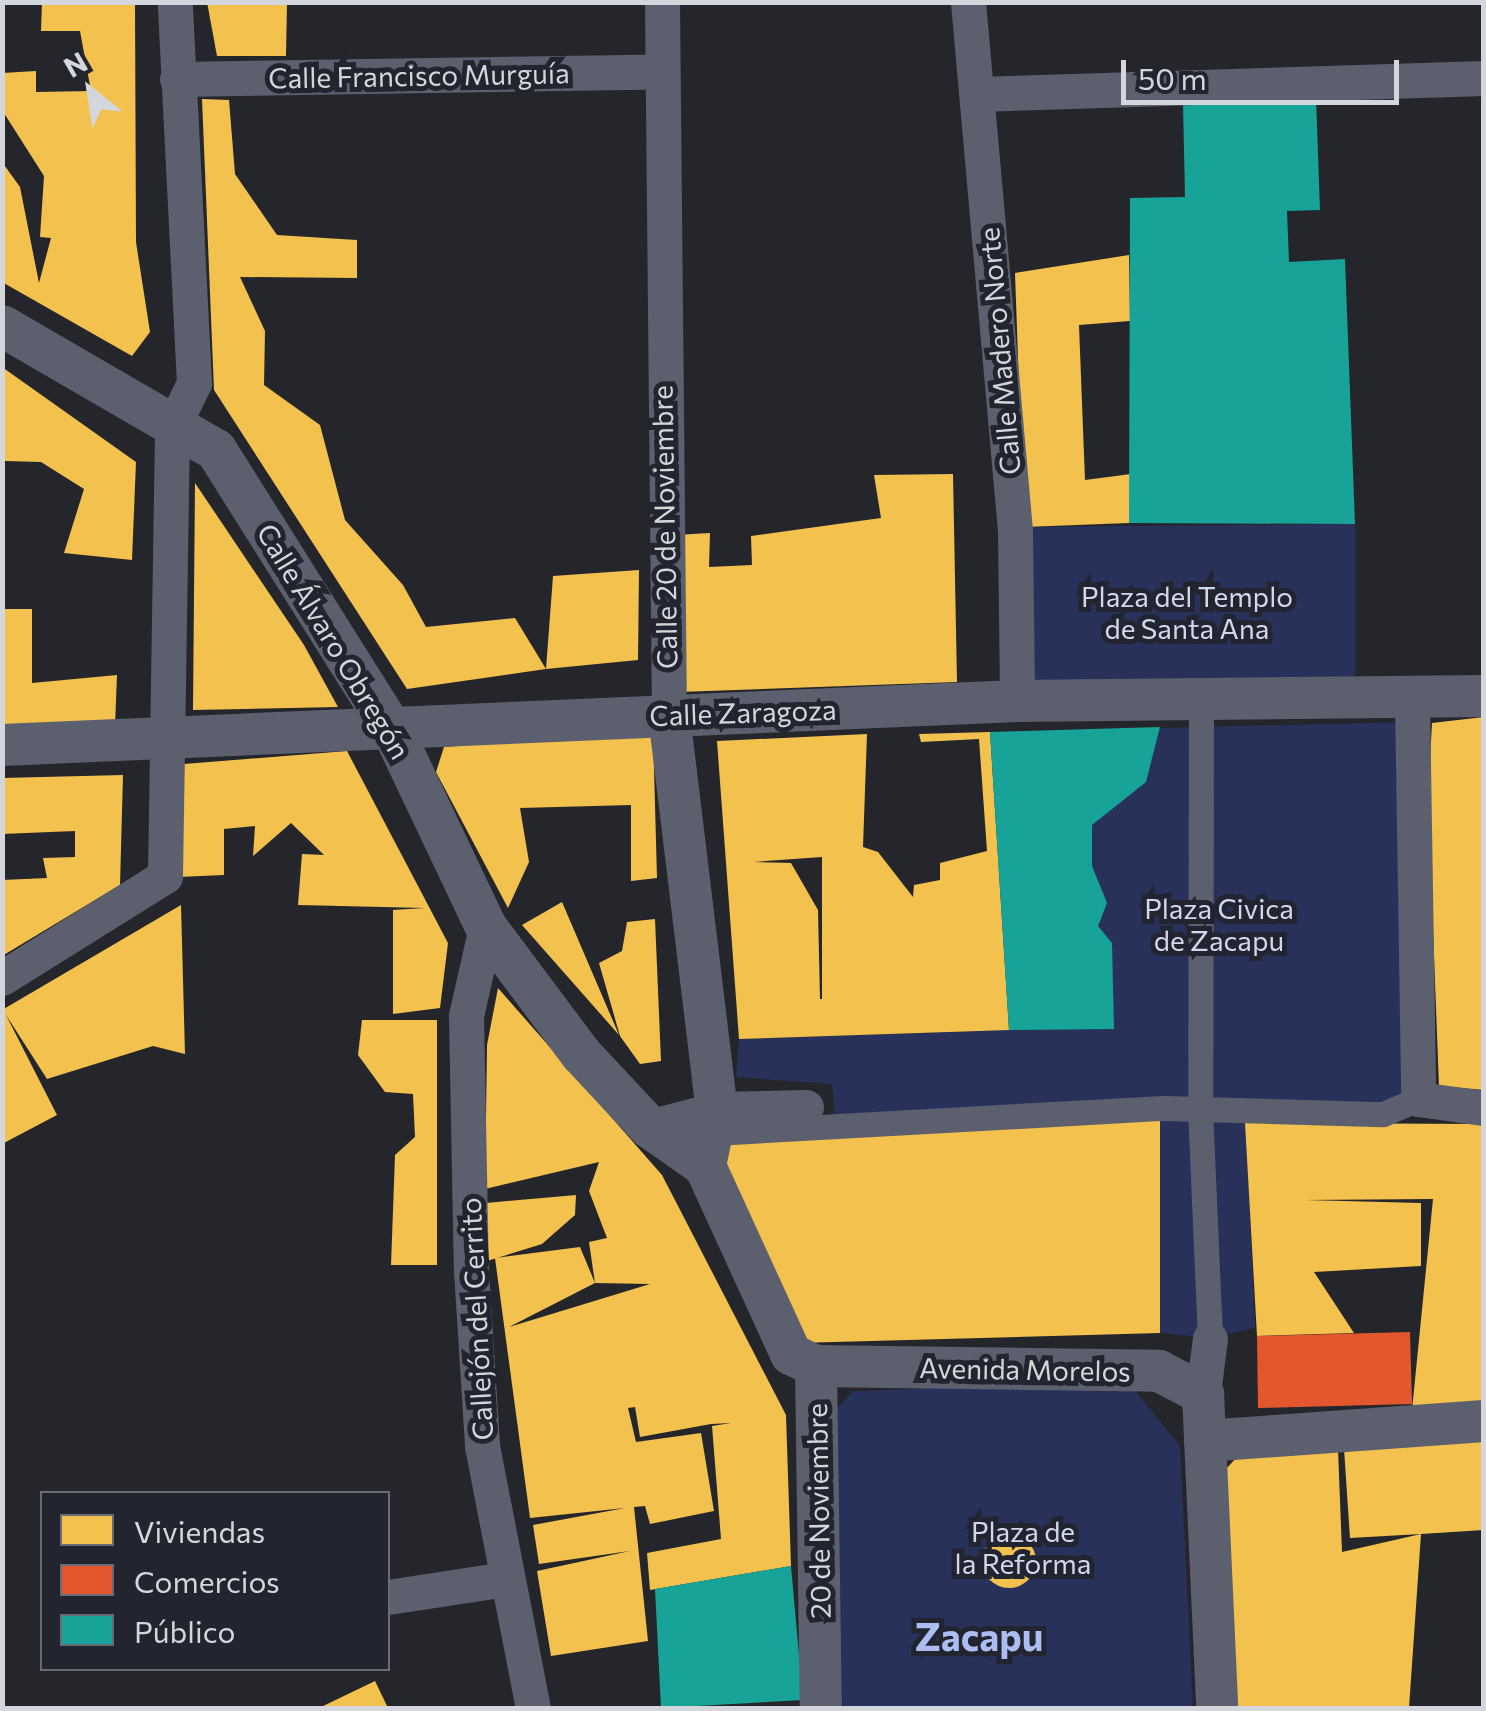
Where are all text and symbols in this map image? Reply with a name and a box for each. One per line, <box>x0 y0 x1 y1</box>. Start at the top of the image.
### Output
north arrow <box>40 40 140 140</box>
scale bar <box>1126 40 1404 102</box>
text: N <box>57 44 93 84</box>
street label: Calle Francisco Murguía <box>268 56 570 94</box>
text: 50 m <box>1138 59 1207 96</box>
street label: Calle Madero Norte <box>971 226 1027 476</box>
street label: Calle 20 de Noviembre <box>645 385 683 669</box>
street label: Calle Álvaro Obregón <box>250 517 418 765</box>
park label: Plaza del Templo de Santa Ana <box>1081 579 1293 645</box>
street label: Calle Zaragoza <box>649 692 837 732</box>
park label: Plaza Civica de Zacapu <box>1144 891 1294 957</box>
street label: Callejón del Cerrito <box>453 1197 499 1441</box>
street label: Avenida Morelos <box>919 1350 1131 1388</box>
street label: 20 de Noviembre <box>799 1403 837 1619</box>
legend <box>40 1491 390 1671</box>
text: Viviendas <box>134 1512 265 1549</box>
park label: Plaza de la Reforma <box>955 1514 1091 1580</box>
text: Comercios <box>134 1562 280 1599</box>
text: Público <box>134 1612 235 1649</box>
district label: Zacapu <box>915 1613 1043 1659</box>

